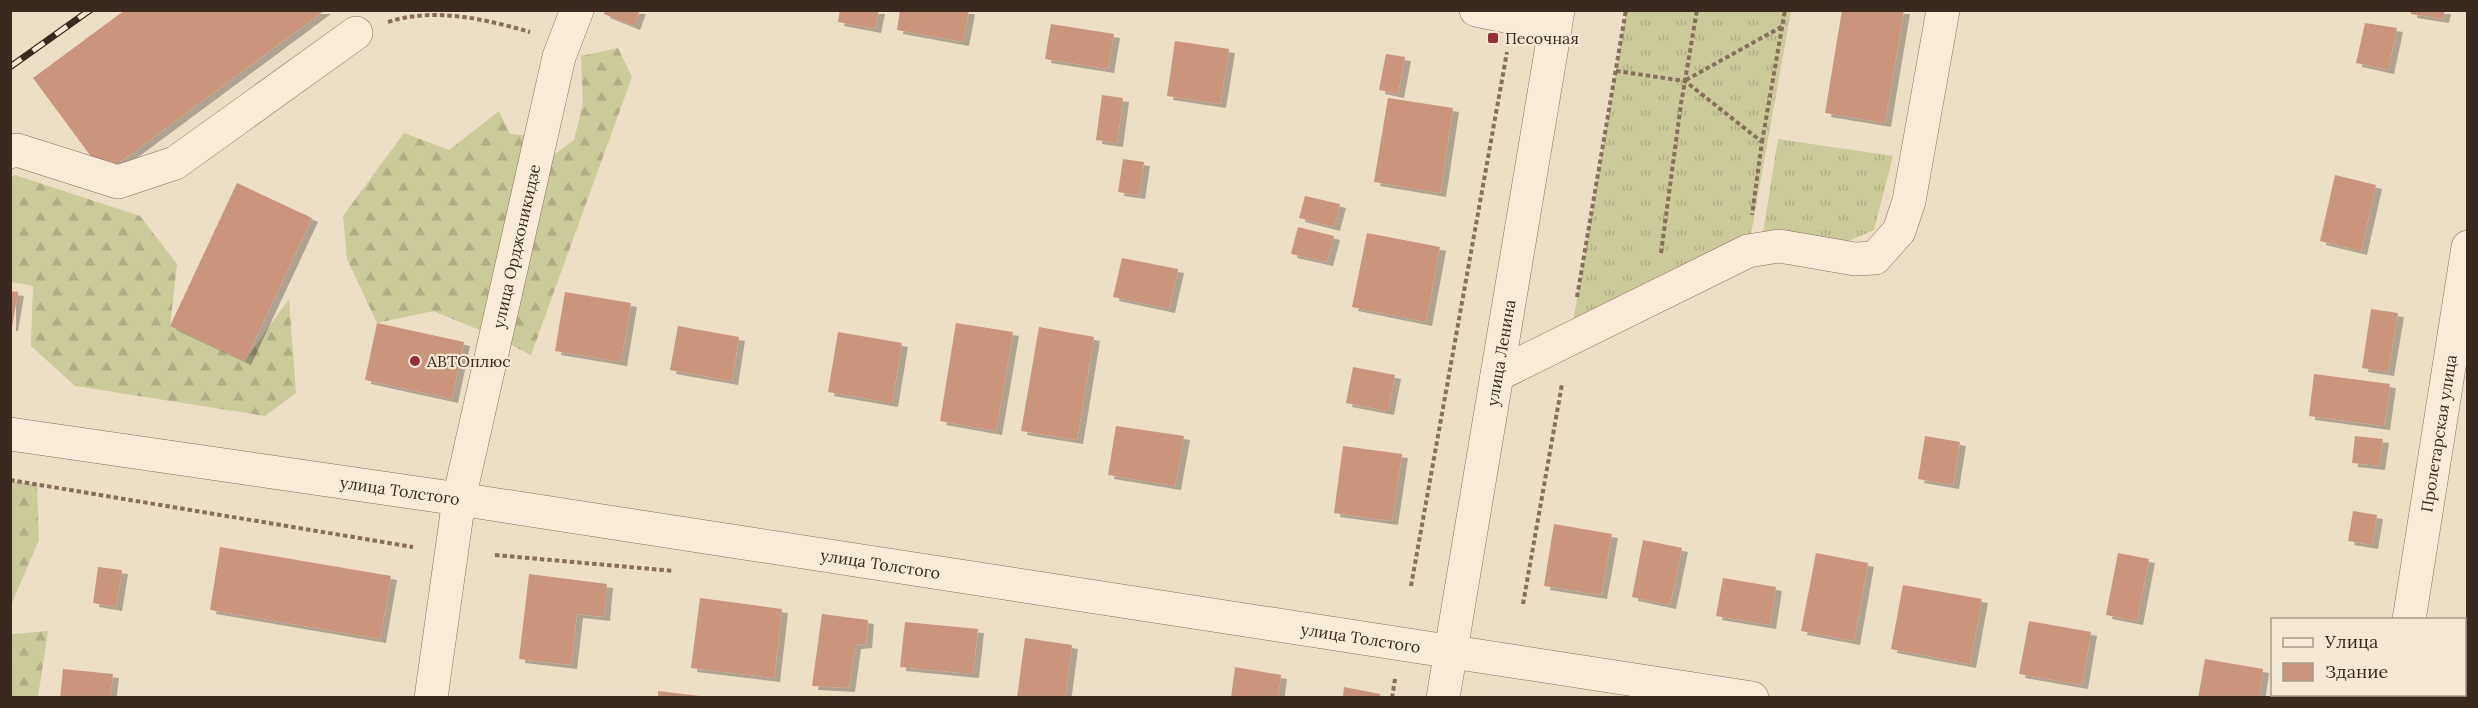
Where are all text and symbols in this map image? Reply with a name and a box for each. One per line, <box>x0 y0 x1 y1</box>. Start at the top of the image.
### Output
place label: Песочная <box>1505 28 1579 48</box>
marker: Песочная <box>1486 31 1500 45</box>
street label: улица Орджоникидзе <box>488 162 545 330</box>
street label: улица Ленина <box>1482 298 1519 408</box>
place label: АВТОплюс <box>426 351 511 371</box>
street label: Пролетарская улица <box>2416 353 2461 514</box>
marker: АВТОплюс <box>408 354 422 368</box>
street label: улица Толстого <box>339 472 461 509</box>
street label: улица Толстого <box>819 545 942 583</box>
legend <box>2271 618 2466 696</box>
street label: улица Толстого <box>1299 619 1422 657</box>
text: Улица <box>2324 630 2378 653</box>
text: Здание <box>2325 660 2388 683</box>

